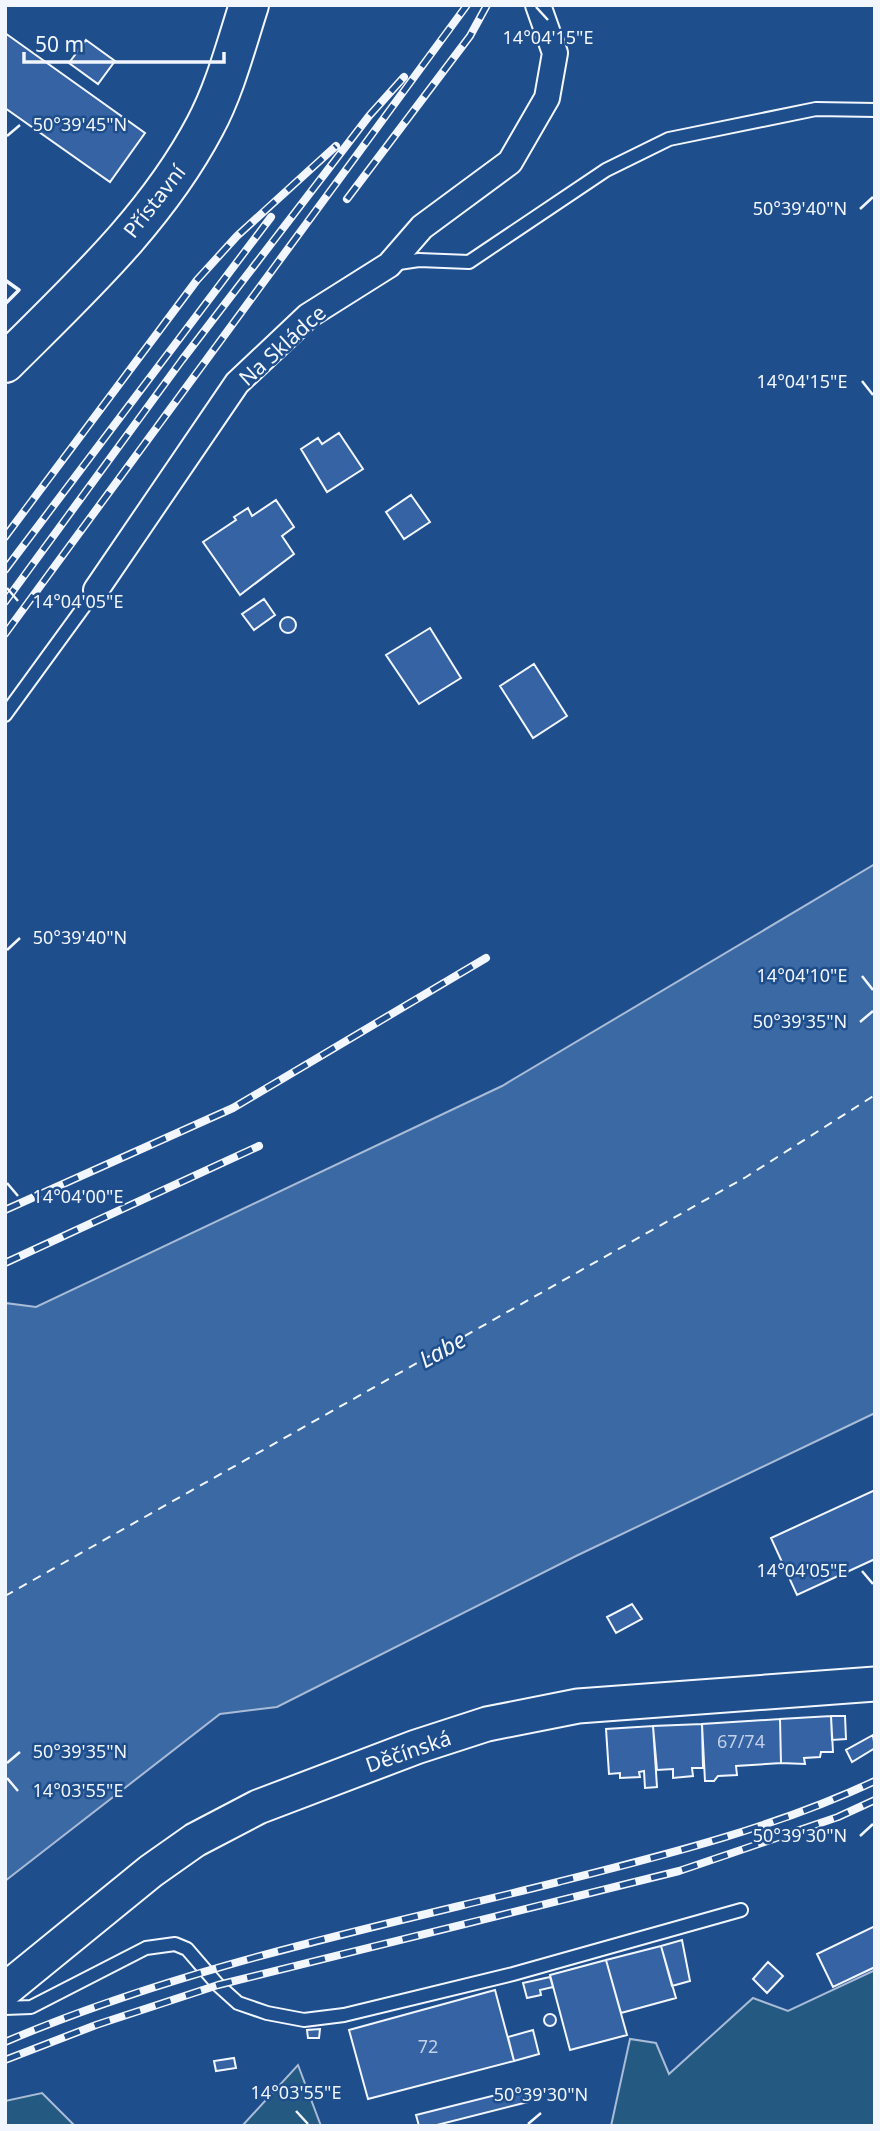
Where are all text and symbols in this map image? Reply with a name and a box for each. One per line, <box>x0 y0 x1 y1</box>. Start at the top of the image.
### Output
scale bar <box>24 21 224 65</box>
text: 14°04'15"E <box>503 25 593 49</box>
text: 50 m <box>35 30 84 58</box>
text: 50°39'45"N <box>33 112 127 136</box>
street label: Přístavní <box>117 158 192 243</box>
text: 50°39'40"N <box>753 196 847 220</box>
street label: Na Skládce <box>233 298 331 392</box>
text: 14°04'15"E <box>757 369 847 393</box>
text: 14°04'05"E <box>33 589 123 613</box>
text: 50°39'40"N <box>33 925 127 949</box>
text: 14°04'10"E <box>757 963 847 987</box>
text: 50°39'35"N <box>753 1009 847 1033</box>
text: 14°04'00"E <box>33 1184 123 1208</box>
water label: Labe <box>413 1323 471 1375</box>
text: 14°04'05"E <box>757 1558 847 1582</box>
street label: Děčínská <box>361 1723 455 1779</box>
house number: 67/74 <box>717 1729 765 1753</box>
text: 50°39'35"N <box>33 1739 127 1763</box>
text: 14°03'55"E <box>33 1778 123 1802</box>
text: 50°39'30"N <box>753 1823 847 1847</box>
house number: 72 <box>418 2034 438 2058</box>
text: 14°03'55"E <box>251 2080 341 2104</box>
text: 50°39'30"N <box>494 2082 588 2106</box>

